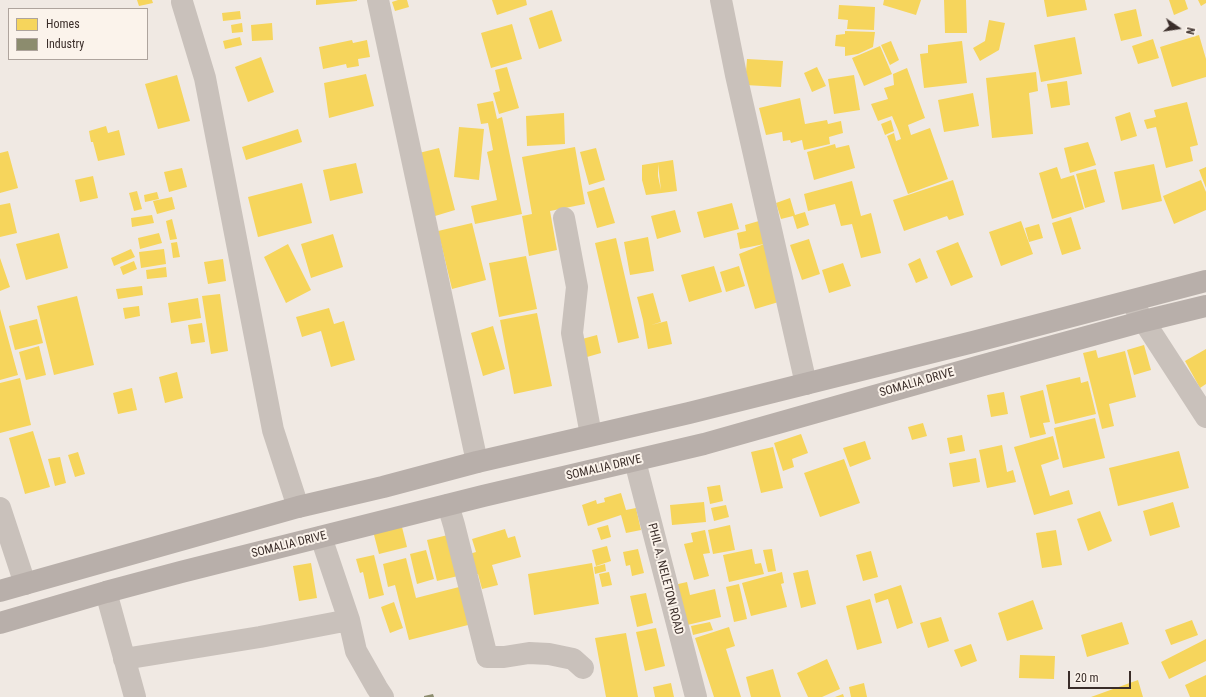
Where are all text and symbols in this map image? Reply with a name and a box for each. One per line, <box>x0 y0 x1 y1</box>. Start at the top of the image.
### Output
legend <box>8 8 148 60</box>
north arrow <box>1158 8 1198 48</box>
text: Homes <box>46 17 80 31</box>
text: N <box>1183 26 1197 36</box>
text: Industry <box>46 37 84 51</box>
street label: SOMALIA DRIVE <box>878 365 956 401</box>
street label: SOMALIA DRIVE <box>565 452 643 484</box>
street label: PHIL A. NELETON ROAD <box>644 522 686 636</box>
street label: SOMALIA DRIVE <box>250 529 328 561</box>
scale bar <box>1070 663 1133 689</box>
text: 20 m <box>1075 671 1099 685</box>

